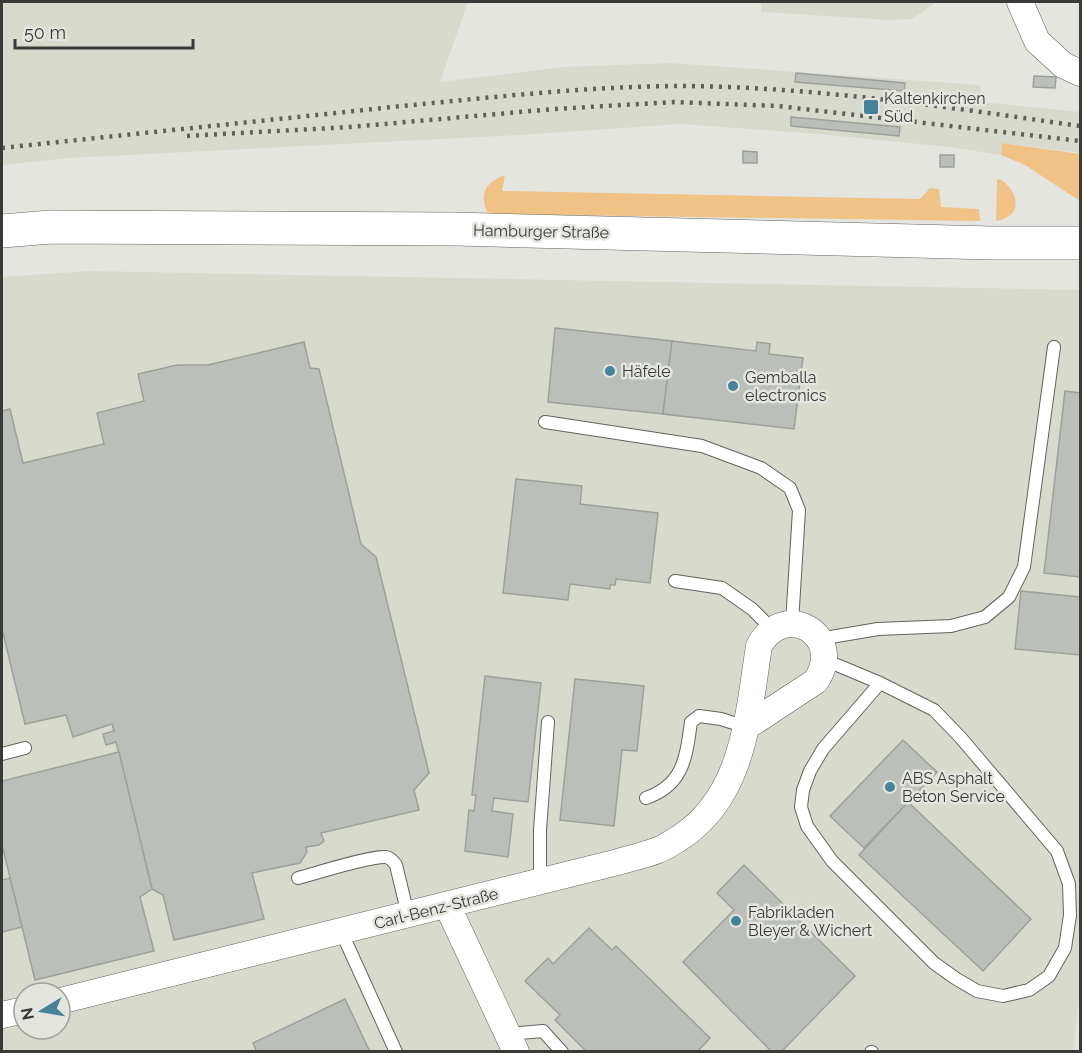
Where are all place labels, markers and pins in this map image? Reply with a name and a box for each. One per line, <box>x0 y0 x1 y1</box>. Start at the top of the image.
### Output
place label: Kaltenkirchen Süd <box>884 89 985 126</box>
marker: Kaltenkirchen Süd <box>862 98 880 116</box>
place label: Häfele <box>622 362 671 381</box>
marker: Häfele <box>603 364 617 378</box>
place label: Gemballa electronics <box>745 368 827 405</box>
marker: Gemballa electronics <box>726 379 740 393</box>
place label: ABS Asphalt Beton Service <box>902 769 1005 806</box>
marker: ABS Asphalt Beton Service <box>883 780 897 794</box>
place label: Fabrikladen Bleyer & Wichert <box>748 903 873 940</box>
marker: Fabrikladen Bleyer & Wichert <box>729 914 743 928</box>

